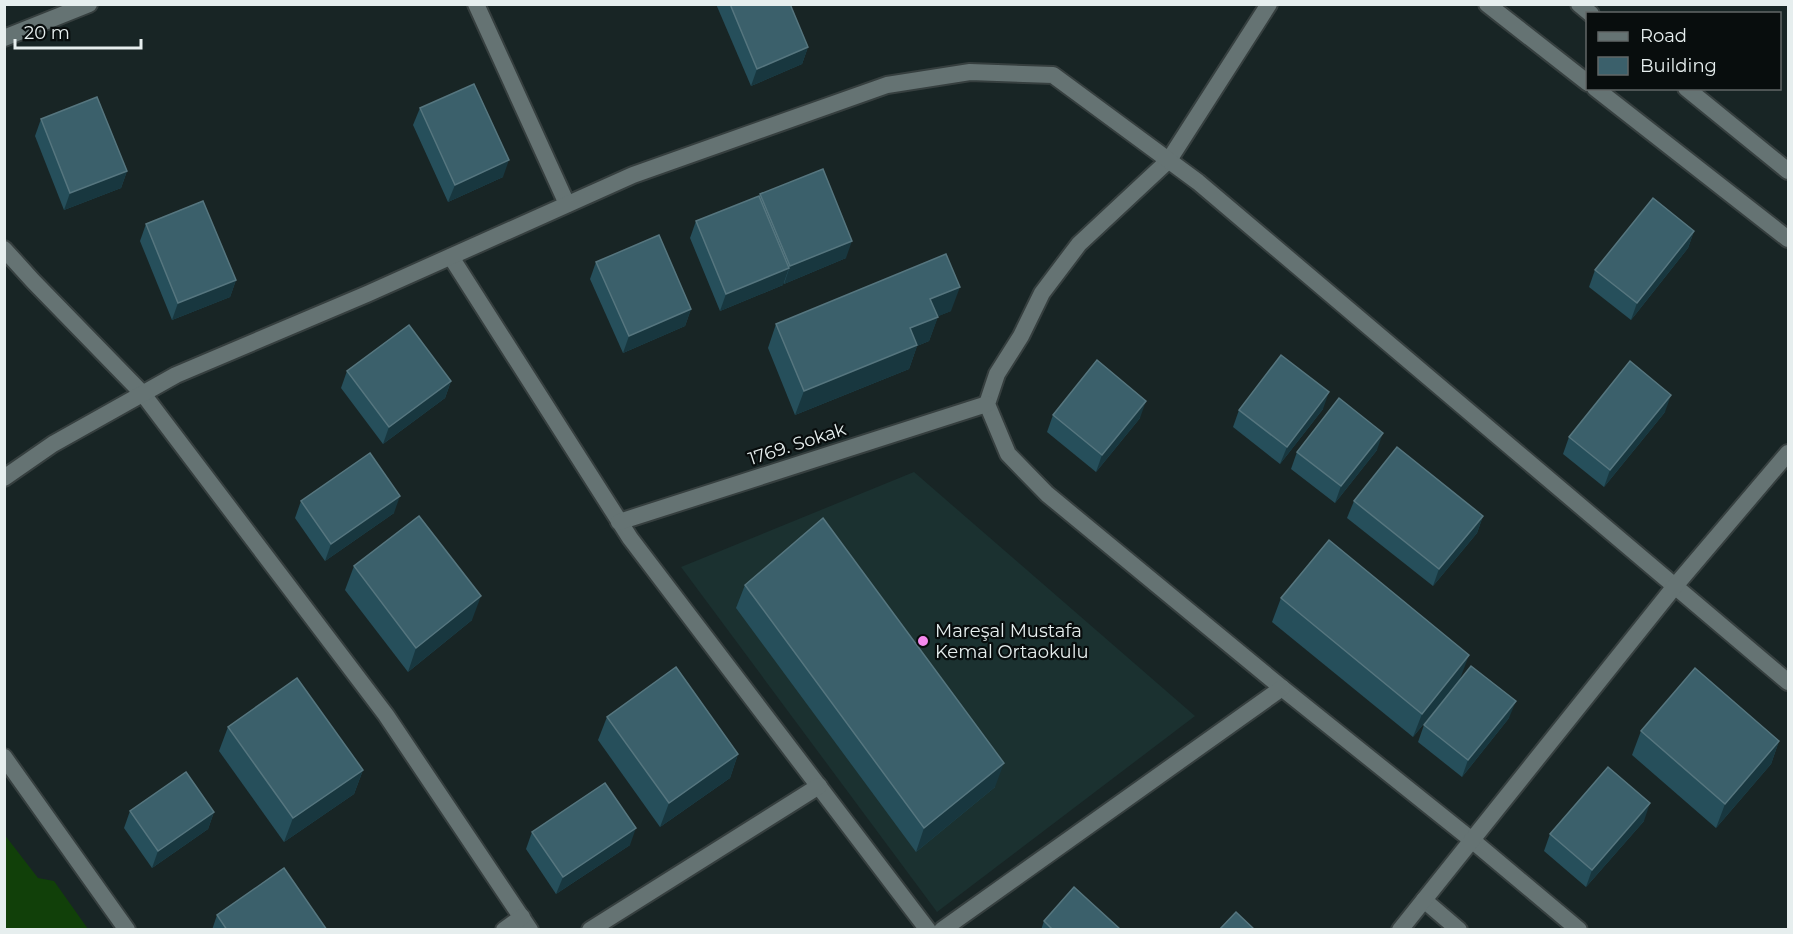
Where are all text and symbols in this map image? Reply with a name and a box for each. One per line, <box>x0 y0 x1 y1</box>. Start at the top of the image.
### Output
scale bar <box>15 12 141 50</box>
legend <box>1586 12 1781 90</box>
text: 20 m <box>24 22 70 44</box>
text: Road <box>1640 25 1687 47</box>
text: Building <box>1640 55 1717 77</box>
street label: 1769. Sokak <box>745 418 849 470</box>
place label: Mareşal Mustafa Kemal Ortaokulu <box>935 620 1089 663</box>
marker: Mareşal Mustafa Kemal Ortaokulu <box>916 634 930 648</box>

